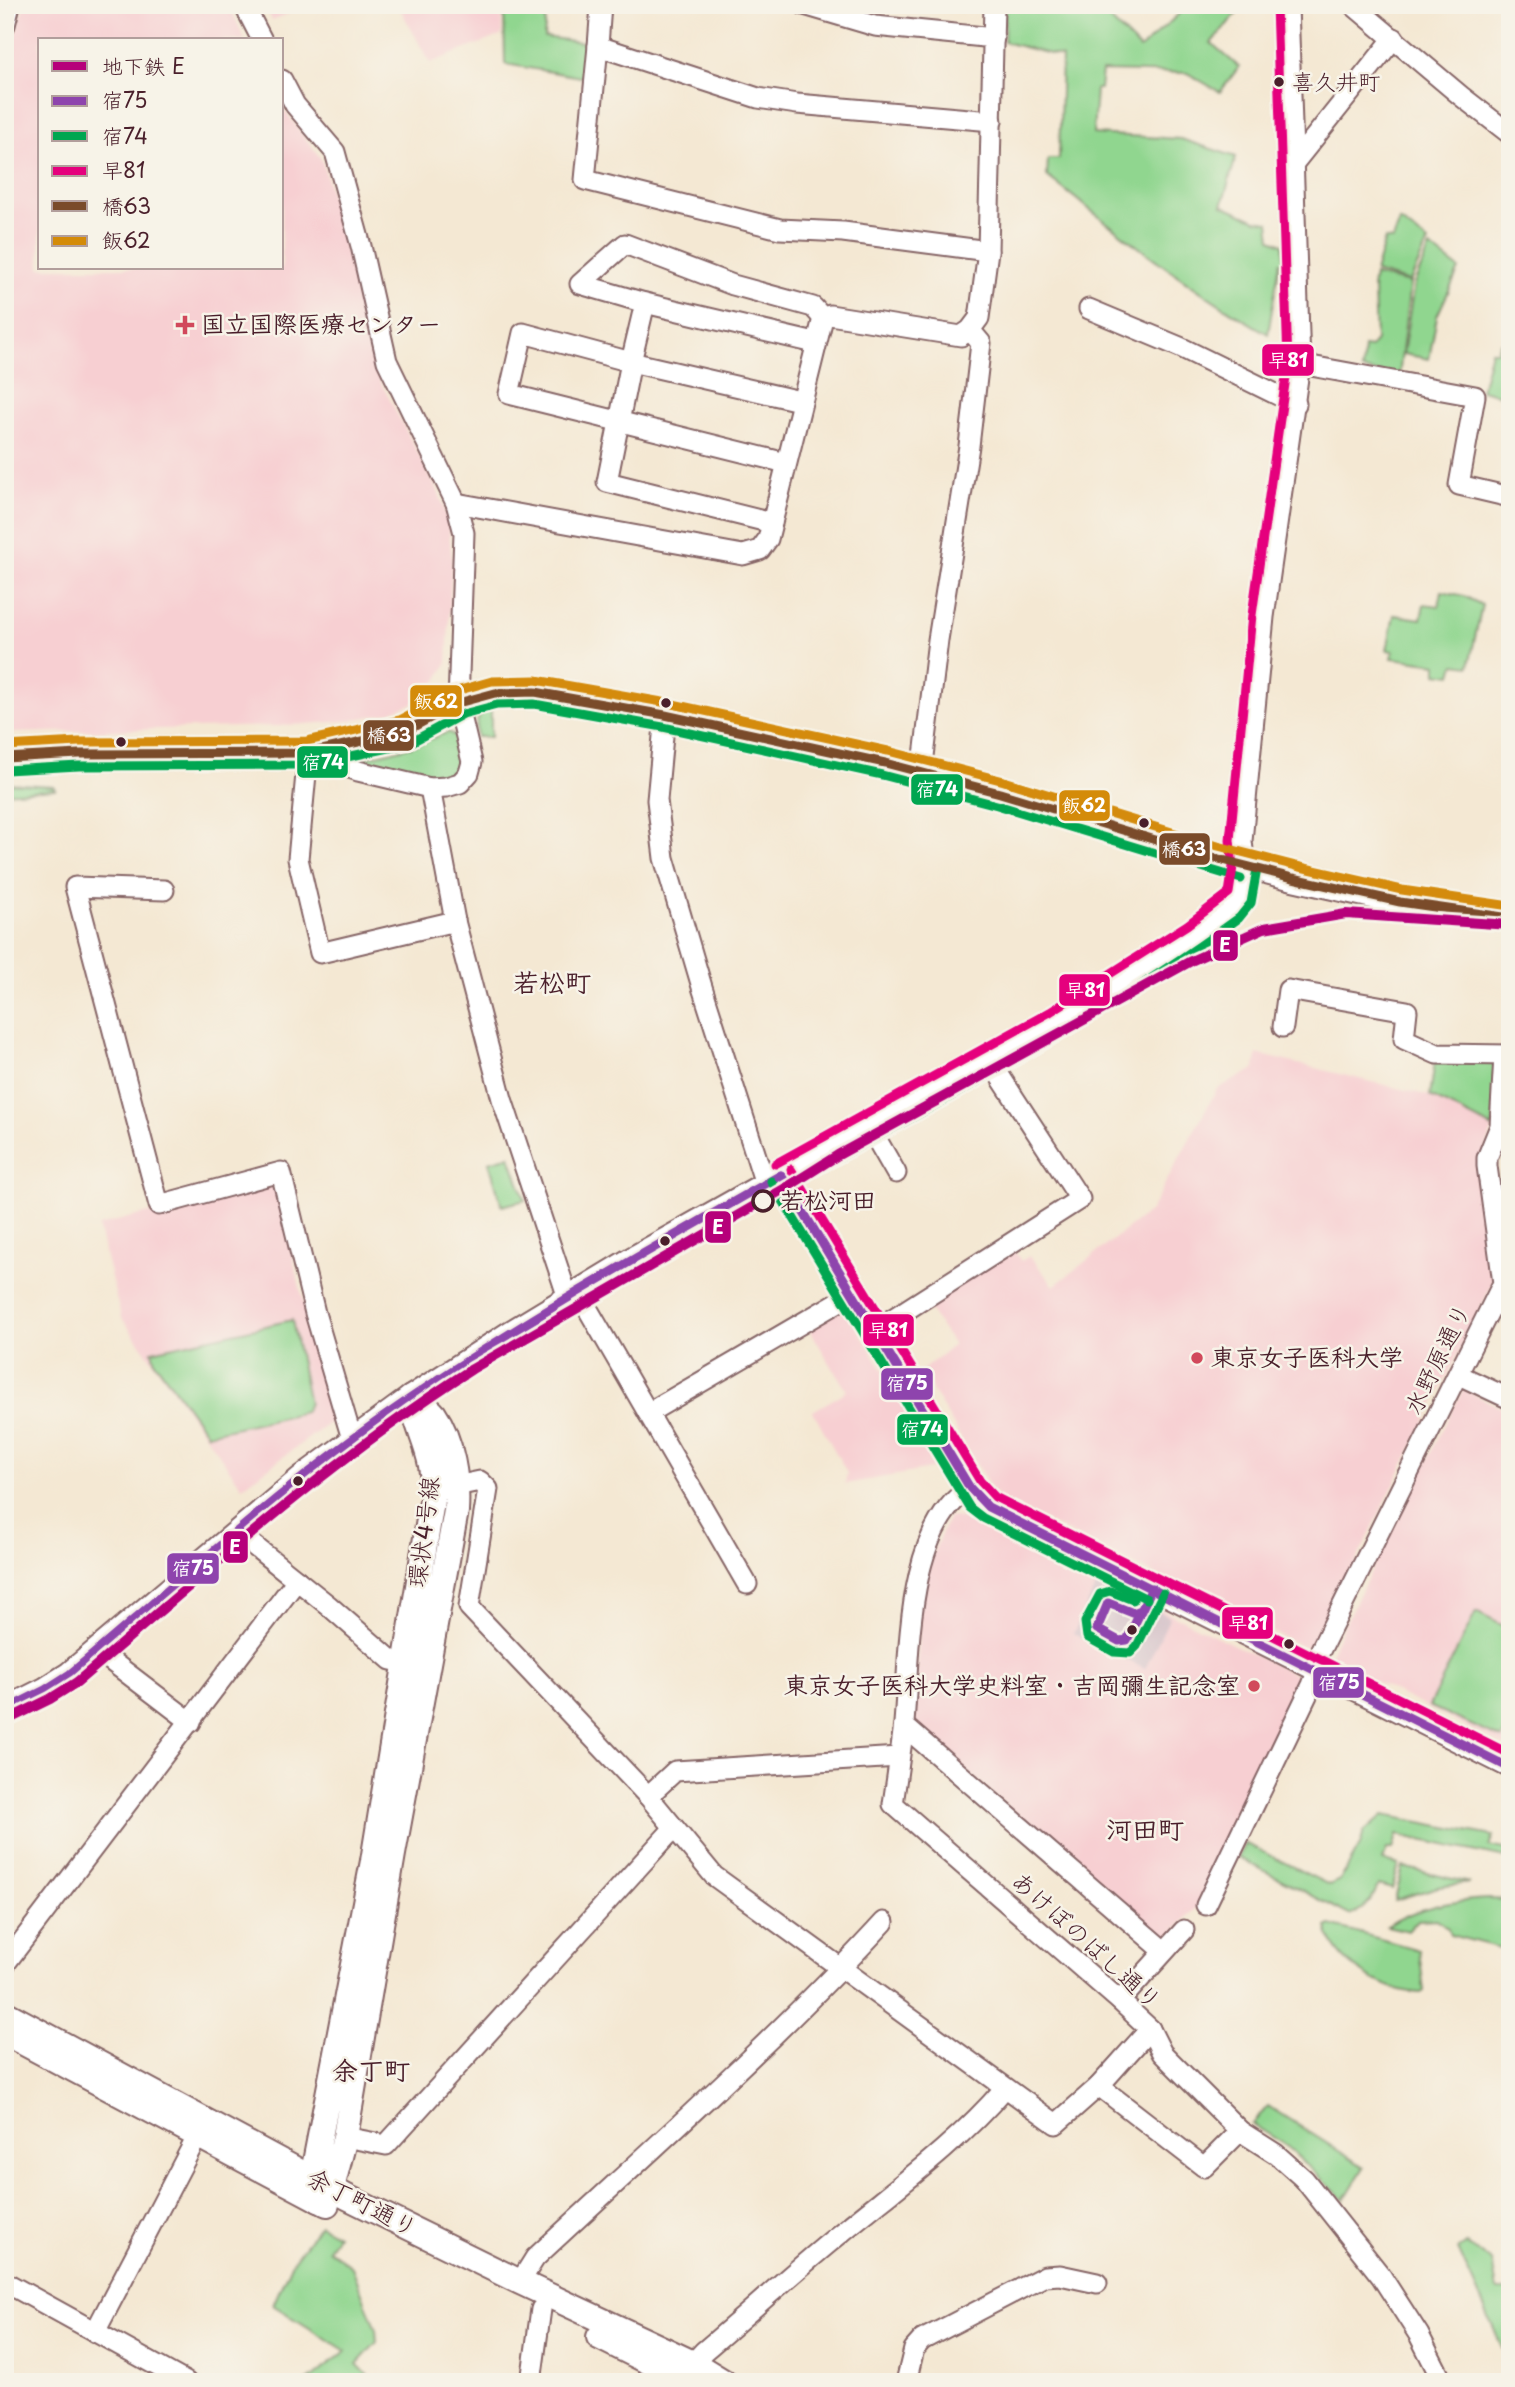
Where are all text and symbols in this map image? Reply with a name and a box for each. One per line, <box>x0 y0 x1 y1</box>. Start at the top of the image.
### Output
legend <box>38 38 284 270</box>
text: 地下鉄 E <box>102 49 185 81</box>
place label: 喜久井町 <box>1292 64 1380 97</box>
marker: 喜久井町 <box>1272 75 1286 89</box>
text: 宿75 <box>102 83 148 115</box>
text: 宿74 <box>102 119 148 151</box>
text: 早81 <box>102 153 145 185</box>
text: 橋63 <box>102 189 151 221</box>
text: 飯62 <box>102 223 151 255</box>
place label: 国立国際医療センター <box>201 305 441 341</box>
marker: 国立国際医療センター <box>175 315 195 335</box>
line badge: 早81 <box>1261 343 1315 377</box>
text: 早81 <box>1268 345 1308 373</box>
line badge: 飯62 <box>409 684 463 718</box>
text: 飯62 <box>414 686 458 714</box>
unlabelled marker <box>659 696 673 710</box>
line badge: 橋63 <box>362 719 415 752</box>
text: 橋63 <box>367 720 411 748</box>
unlabelled marker <box>114 735 128 749</box>
line badge: 宿74 <box>296 745 349 779</box>
text: 宿74 <box>302 747 344 775</box>
line badge: 宿74 <box>910 773 964 806</box>
text: 宿74 <box>916 774 958 802</box>
line badge: 飯62 <box>1058 789 1111 822</box>
text: 飯62 <box>1062 790 1106 818</box>
unlabelled marker <box>1137 816 1151 830</box>
line badge: 橋63 <box>1158 832 1211 866</box>
text: 橋63 <box>1162 834 1206 862</box>
line badge: E <box>1212 929 1239 962</box>
text: E <box>1219 930 1231 958</box>
district label: 若松町 <box>513 962 591 1001</box>
line badge: 早81 <box>1058 973 1111 1007</box>
text: 早81 <box>1065 975 1105 1003</box>
place label: 若松河田 <box>780 1181 876 1217</box>
marker: 若松河田 <box>752 1190 774 1212</box>
line badge: E <box>704 1210 732 1244</box>
text: E <box>712 1212 724 1240</box>
unlabelled marker <box>658 1234 672 1248</box>
street label: 水野原通り <box>1394 1296 1479 1420</box>
line badge: 早81 <box>862 1313 915 1347</box>
text: 早81 <box>868 1315 908 1343</box>
place label: 東京女子医科大学 <box>1211 1338 1403 1374</box>
marker: 東京女子医科大学 <box>1189 1350 1205 1366</box>
line badge: 宿75 <box>880 1367 934 1401</box>
text: 宿75 <box>886 1368 928 1396</box>
line badge: 宿74 <box>896 1413 949 1446</box>
text: 宿74 <box>901 1414 943 1442</box>
unlabelled marker <box>291 1474 305 1488</box>
street label: 環状4号線 <box>397 1474 447 1589</box>
line badge: E <box>222 1530 249 1564</box>
text: E <box>229 1532 241 1560</box>
line badge: 宿75 <box>166 1552 220 1585</box>
text: 宿75 <box>172 1553 214 1581</box>
line badge: 早81 <box>1221 1606 1274 1640</box>
text: 早81 <box>1228 1608 1268 1636</box>
unlabelled marker <box>1125 1623 1139 1637</box>
unlabelled marker <box>1282 1637 1296 1651</box>
place label: 東京女子医科大学史料室・吉岡彌生記念室 <box>784 1666 1240 1702</box>
line badge: 宿75 <box>1312 1666 1365 1699</box>
text: 宿75 <box>1318 1667 1360 1695</box>
marker: 東京女子医科大学史料室・吉岡彌生記念室 <box>1246 1678 1262 1694</box>
district label: 河田町 <box>1106 1809 1184 1848</box>
street label: あけぼのばし通り <box>1004 1862 1171 2017</box>
district label: 余丁町 <box>332 2050 410 2089</box>
street label: 余丁町通り <box>301 2158 425 2244</box>

